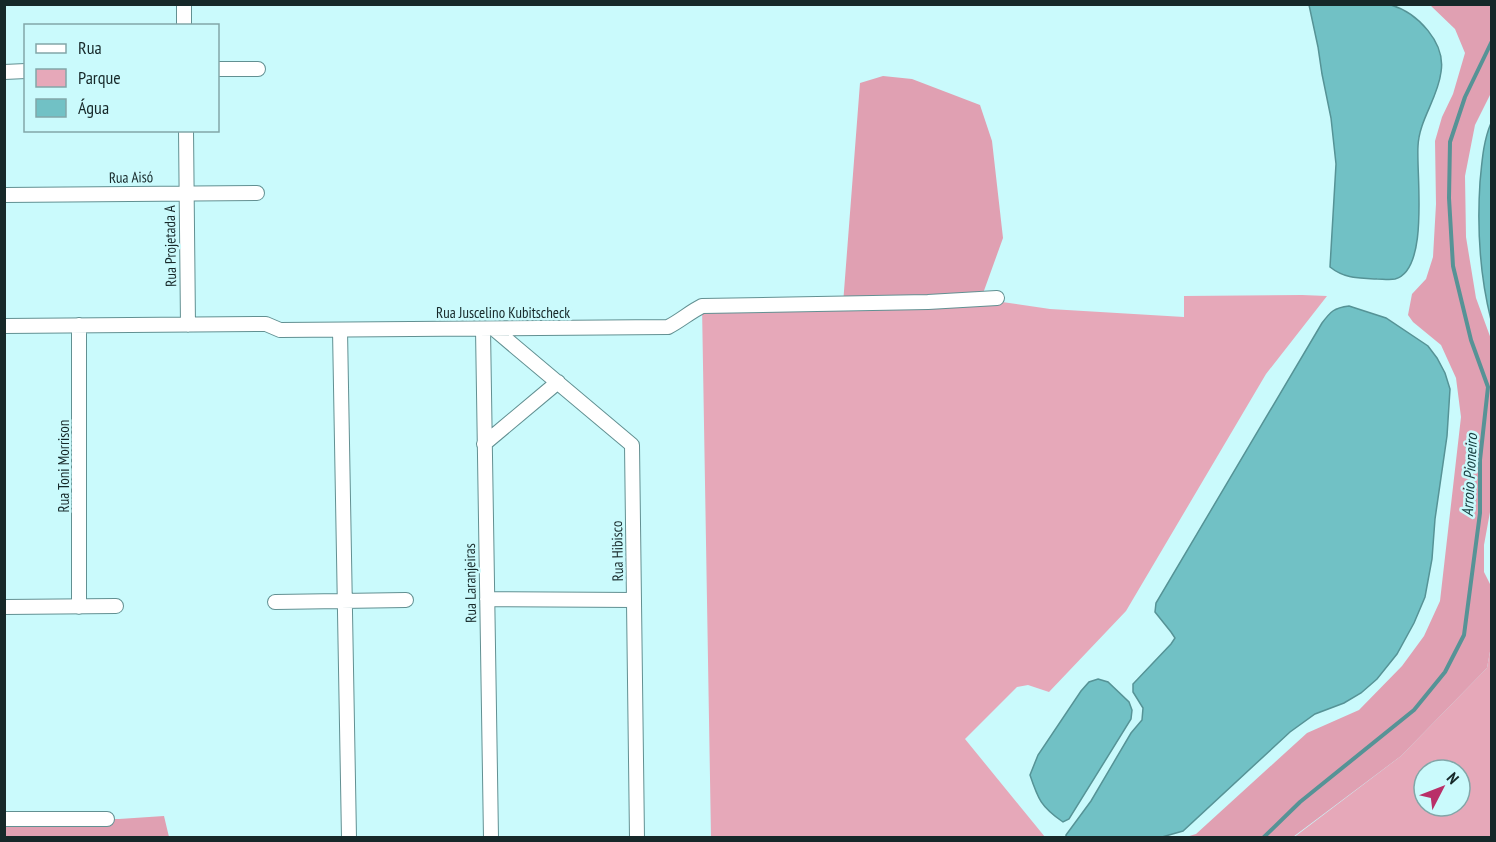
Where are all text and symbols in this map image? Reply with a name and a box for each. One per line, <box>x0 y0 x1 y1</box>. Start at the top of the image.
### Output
legend <box>24 24 219 132</box>
text: Rua <box>78 36 102 59</box>
text: Parque <box>78 66 121 89</box>
text: Água <box>78 96 109 119</box>
street label: Rua Aisó <box>109 167 153 187</box>
street label: Rua Projetada A <box>160 204 180 287</box>
street label: Rua Juscelino Kubitscheck <box>436 303 570 322</box>
street label: Rua Toni Morrison <box>54 420 73 512</box>
water label: Arroio Pioneiro <box>1457 432 1481 517</box>
street label: Rua Hibisco <box>607 521 627 581</box>
street label: Rua Laranjeiras <box>460 543 480 623</box>
north arrow <box>1412 758 1472 818</box>
text: N <box>1443 768 1463 788</box>

